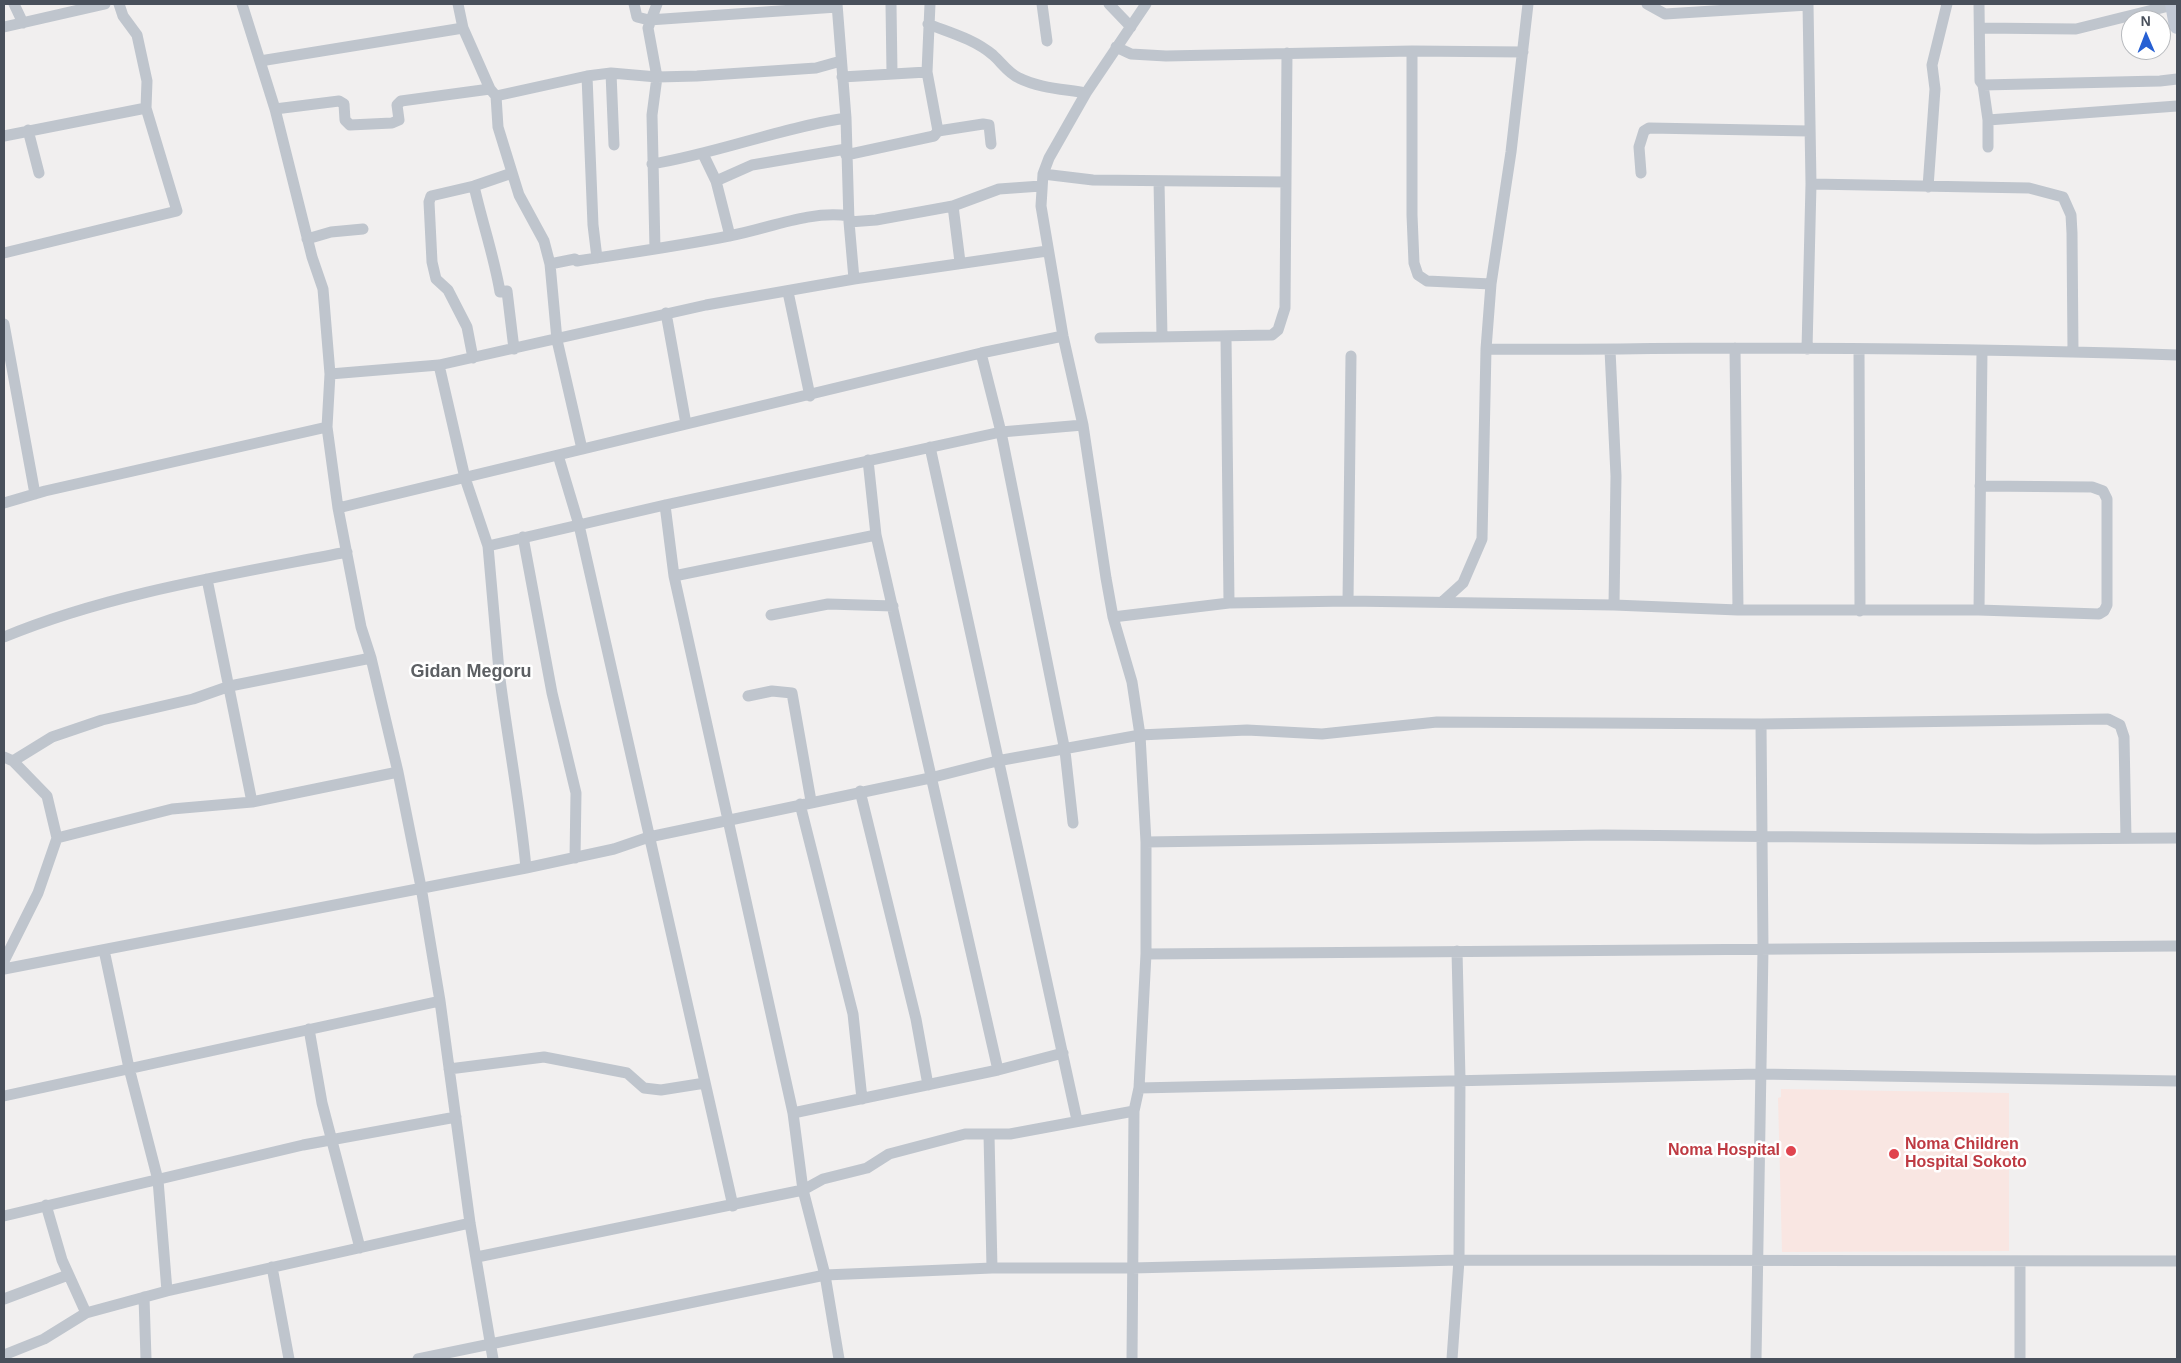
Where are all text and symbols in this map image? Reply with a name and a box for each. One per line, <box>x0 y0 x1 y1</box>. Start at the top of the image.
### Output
north arrow <box>2121 10 2171 60</box>
text: N <box>2141 13 2151 29</box>
district label: Gidan Megoru <box>411 661 531 683</box>
place label: Noma Children Hospital Sokoto <box>1905 1135 2027 1173</box>
place label: Noma Hospital <box>1668 1141 1780 1161</box>
marker: Noma Hospital <box>1784 1144 1798 1158</box>
marker: Noma Children Hospital Sokoto <box>1887 1147 1901 1161</box>

